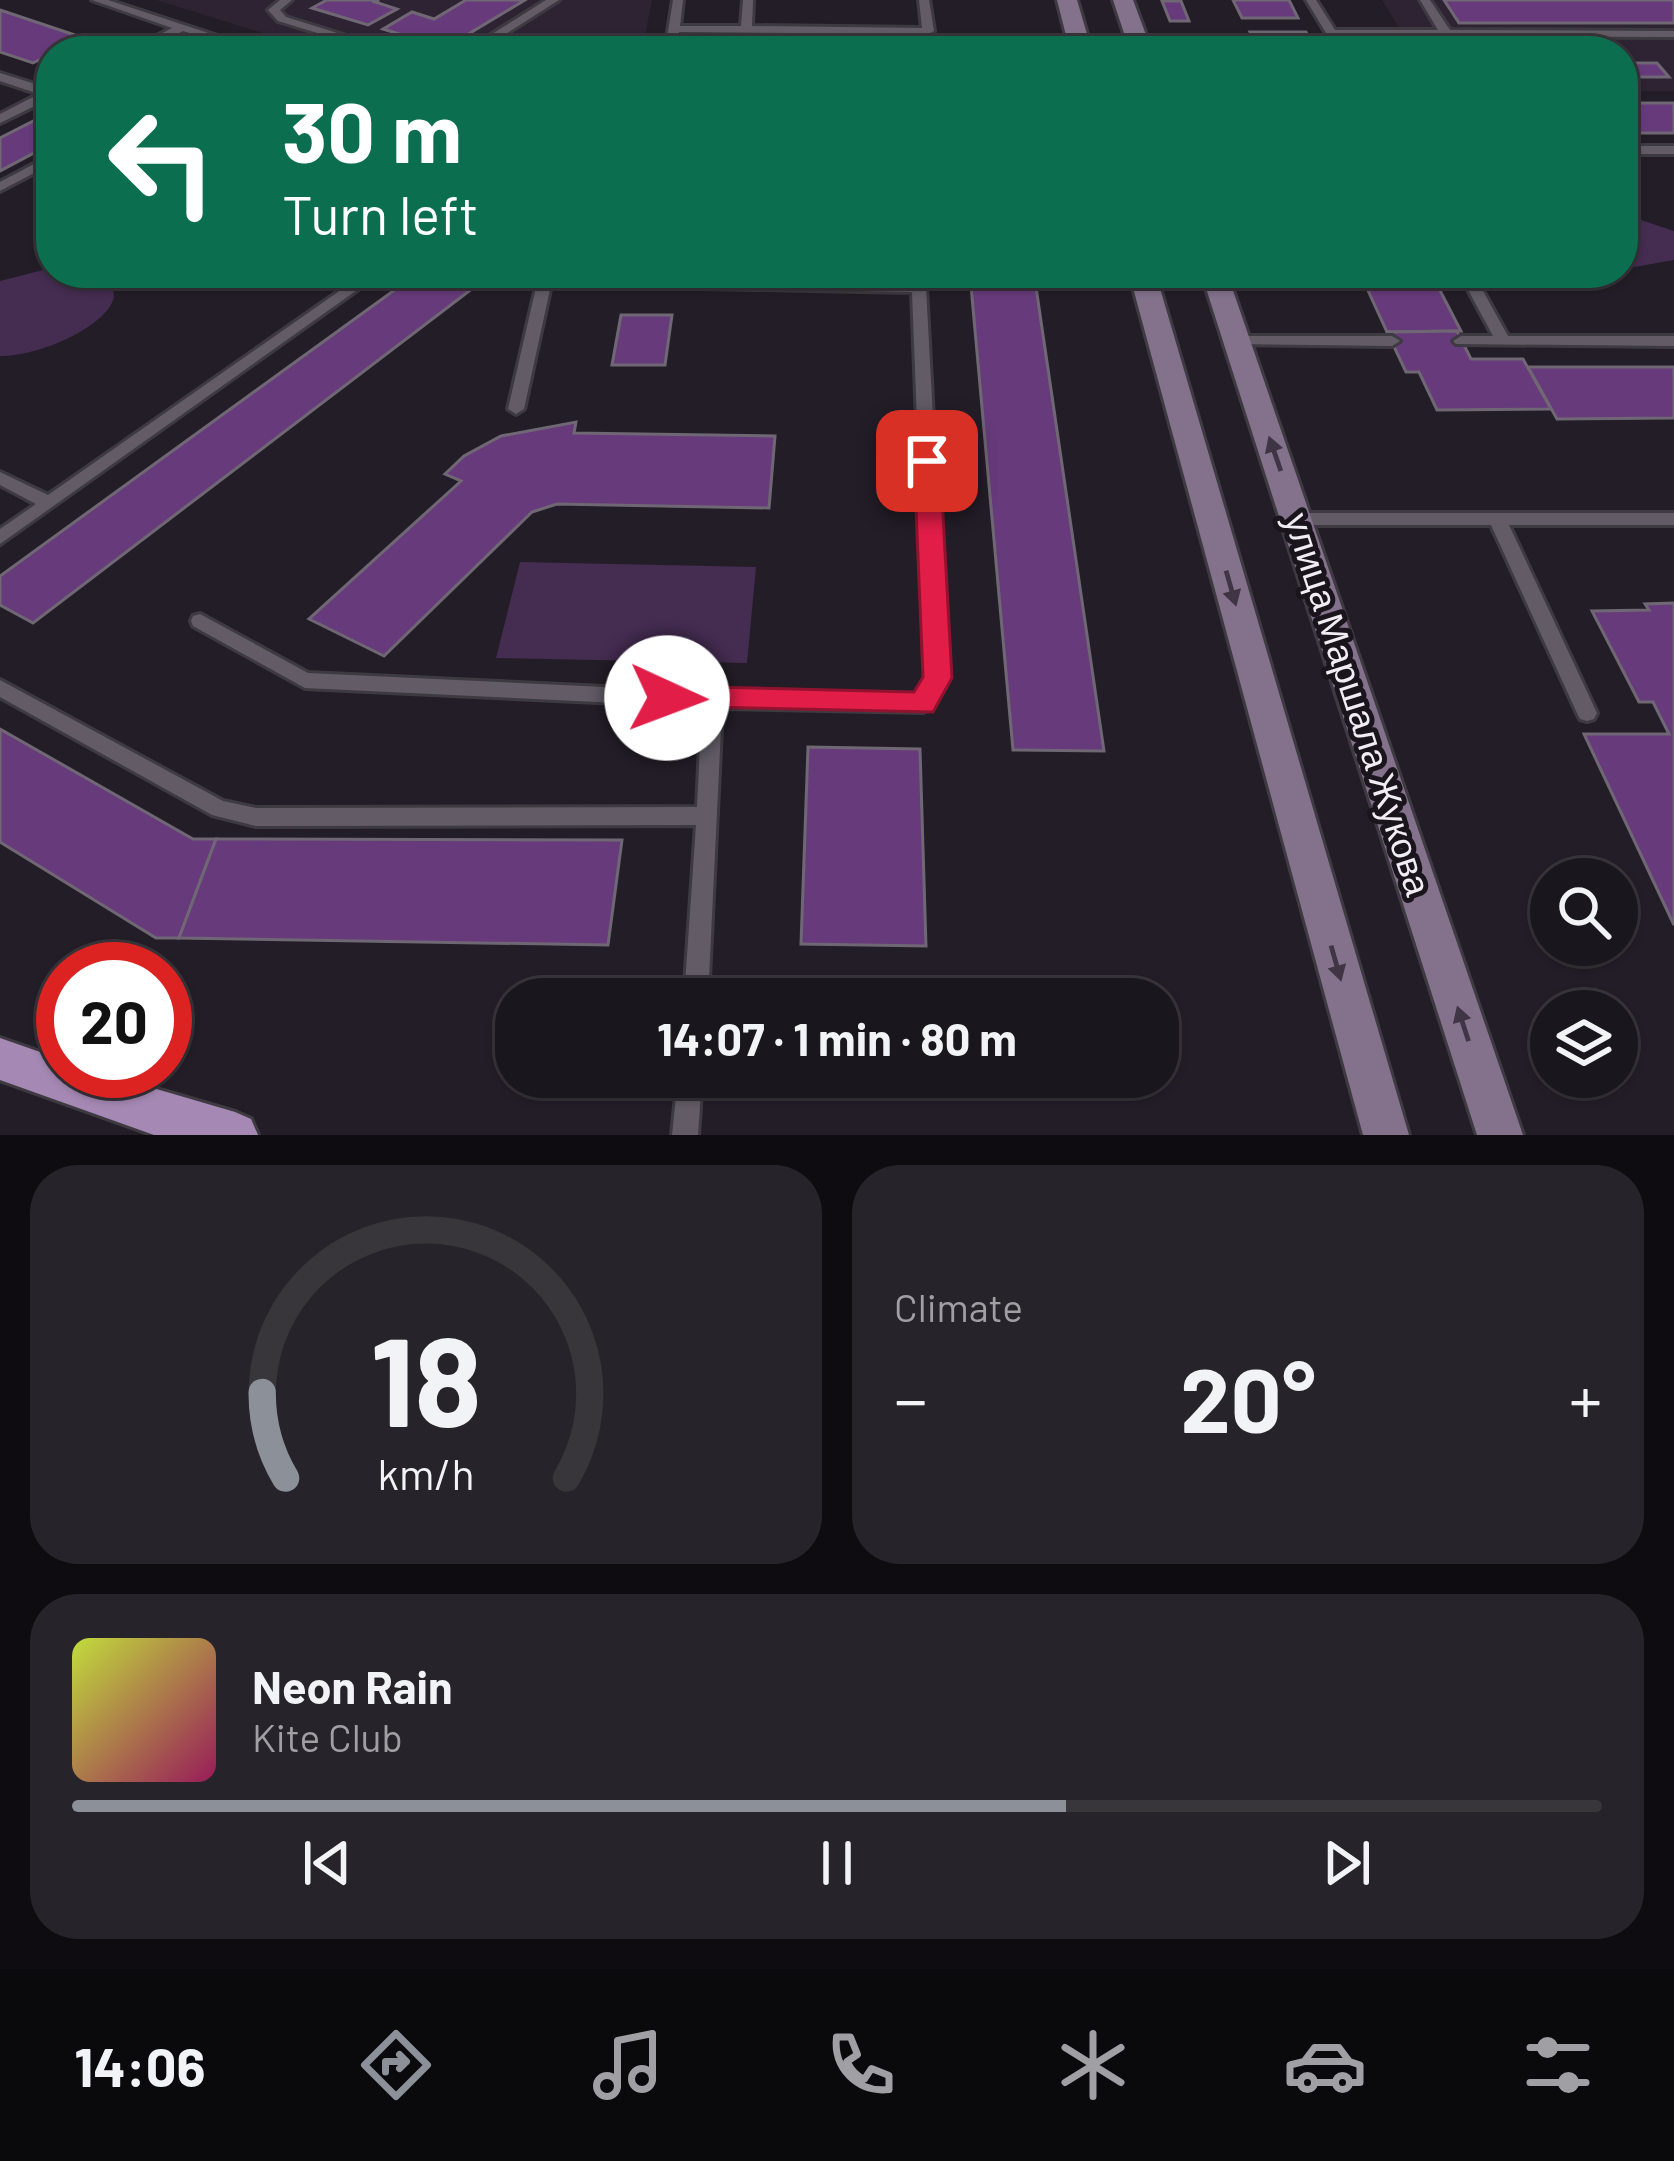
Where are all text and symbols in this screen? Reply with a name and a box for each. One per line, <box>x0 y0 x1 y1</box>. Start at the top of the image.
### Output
text: 30 m <box>282 79 462 180</box>
icon: left <box>84 84 240 240</box>
text: Turn left <box>282 181 479 246</box>
pin <box>876 410 978 512</box>
icon: arrive <box>894 428 960 494</box>
one-way arrow <box>1265 435 1284 472</box>
street label: улица Маршала Жукова <box>1276 507 1442 901</box>
one-way arrow <box>1222 570 1241 607</box>
position arrow <box>604 635 730 761</box>
map controls <box>1530 858 1638 1098</box>
button: search <box>1530 858 1638 966</box>
speed limit sign: 20 <box>36 942 192 1098</box>
one-way arrow <box>1328 945 1347 982</box>
button: layers <box>1530 990 1638 1098</box>
one-way arrow <box>1452 1005 1471 1042</box>
text: 14:07 · 1 min · 80 m <box>657 1011 1017 1065</box>
text: Climate <box>894 1283 1023 1330</box>
text: 18 <box>370 1302 482 1452</box>
text: 20° <box>1180 1343 1316 1451</box>
text: − <box>894 1358 927 1437</box>
text: + <box>1569 1358 1602 1437</box>
text: km/h <box>377 1446 475 1498</box>
text: Neon Rain <box>252 1659 453 1713</box>
text: Kite Club <box>252 1713 403 1760</box>
icon: previous <box>294 1830 360 1896</box>
icon: pause <box>804 1830 870 1896</box>
icon: next <box>1314 1830 1380 1896</box>
icon: directions <box>354 2023 438 2107</box>
icon: music <box>586 2023 670 2107</box>
icon: phone <box>819 2023 903 2107</box>
icon: climate <box>1051 2023 1135 2107</box>
icon: car <box>1283 2023 1367 2107</box>
icon: filters <box>1516 2023 1600 2107</box>
text: 14:06 <box>74 2033 205 2098</box>

